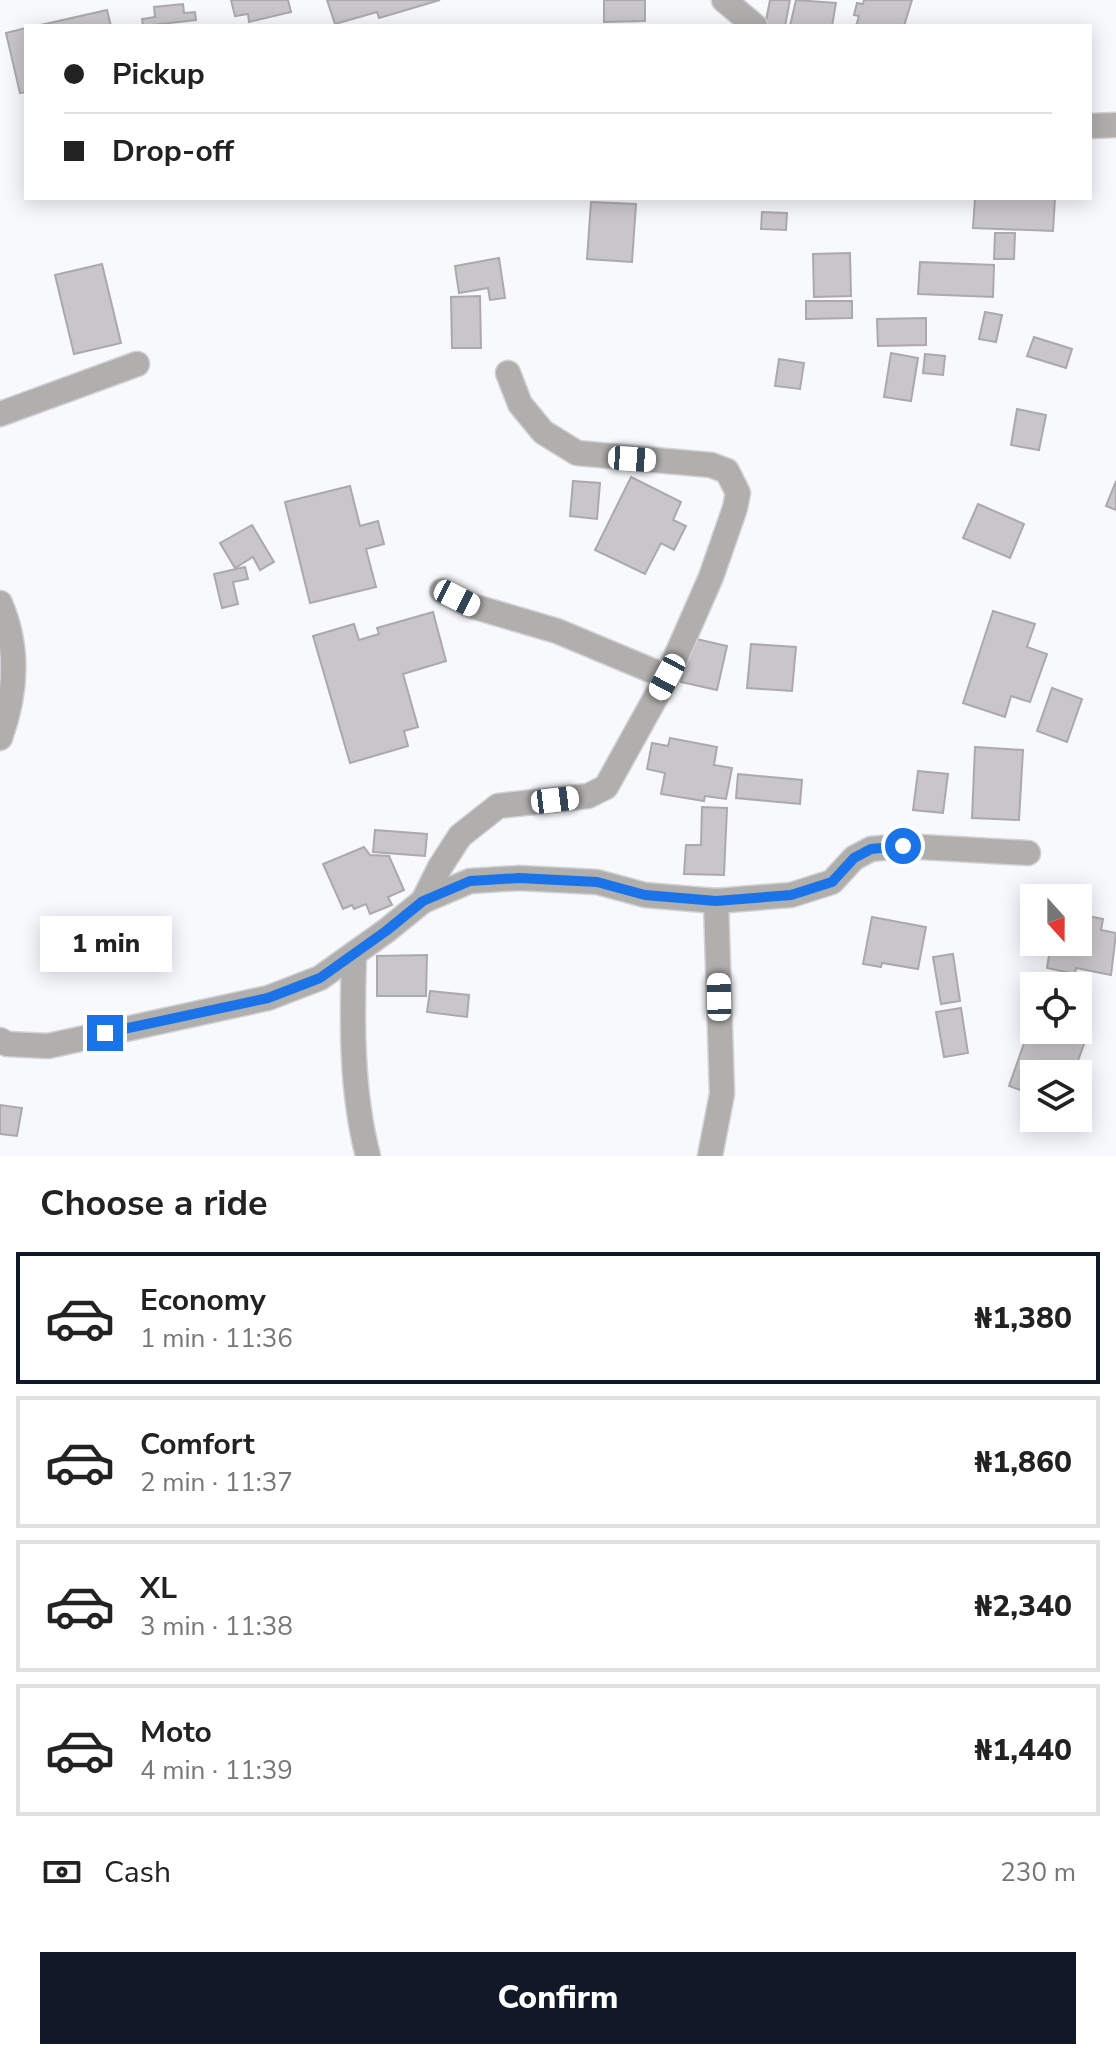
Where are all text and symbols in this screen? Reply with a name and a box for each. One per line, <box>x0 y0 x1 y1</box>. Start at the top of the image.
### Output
text: Pickup <box>112 54 205 95</box>
text: Drop-off <box>112 131 234 172</box>
car <box>607 445 657 473</box>
car <box>430 576 484 620</box>
car <box>645 650 689 704</box>
car <box>530 785 580 815</box>
route start <box>885 828 921 864</box>
north arrow <box>1020 884 1092 956</box>
map controls <box>1020 884 1092 1132</box>
callout: 1 min <box>39 917 171 973</box>
text: 1 min <box>72 926 140 961</box>
button: locate <box>1020 972 1092 1044</box>
car <box>707 973 731 1021</box>
route end <box>87 1015 123 1051</box>
button: layers <box>1020 1060 1092 1132</box>
text: Choose a ride <box>40 1179 268 1228</box>
text: Economy <box>140 1280 266 1321</box>
icon: car <box>44 1282 116 1354</box>
text: ₦1,380 <box>974 1298 1072 1339</box>
text: 1 min · 11:36 <box>140 1321 293 1356</box>
text: Comfort <box>140 1424 255 1465</box>
icon: car <box>44 1426 116 1498</box>
text: ₦1,860 <box>974 1442 1072 1483</box>
text: 2 min · 11:37 <box>140 1465 293 1500</box>
text: XL <box>140 1568 177 1609</box>
icon: car <box>44 1570 116 1642</box>
text: ₦2,340 <box>974 1586 1072 1627</box>
text: 3 min · 11:38 <box>140 1609 293 1644</box>
text: Moto <box>140 1712 212 1753</box>
icon: car <box>44 1714 116 1786</box>
text: ₦1,440 <box>974 1730 1072 1771</box>
text: 4 min · 11:39 <box>140 1753 293 1788</box>
icon: cash <box>40 1850 84 1894</box>
text: Cash <box>104 1852 171 1893</box>
text: 230 m <box>1000 1855 1076 1890</box>
button: Confirm <box>40 1952 1076 2044</box>

